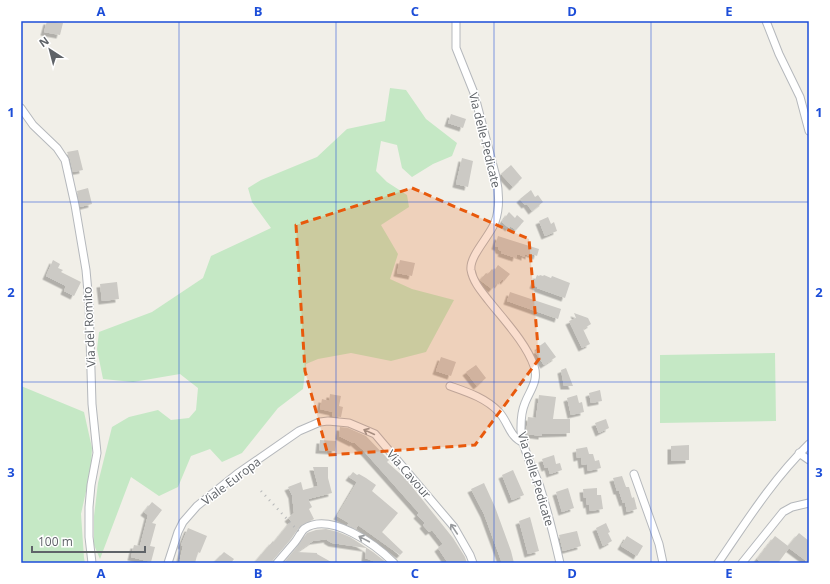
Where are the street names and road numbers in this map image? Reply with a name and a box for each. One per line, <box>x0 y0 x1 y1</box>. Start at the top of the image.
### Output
street label: Via delle Pedicate <box>465 91 505 190</box>
street label: Via del Romito <box>78 286 100 368</box>
street label: Via delle Pedicate <box>514 430 558 528</box>
street label: Via Cavour <box>383 446 435 502</box>
street label: Viale Europa <box>198 453 264 509</box>

